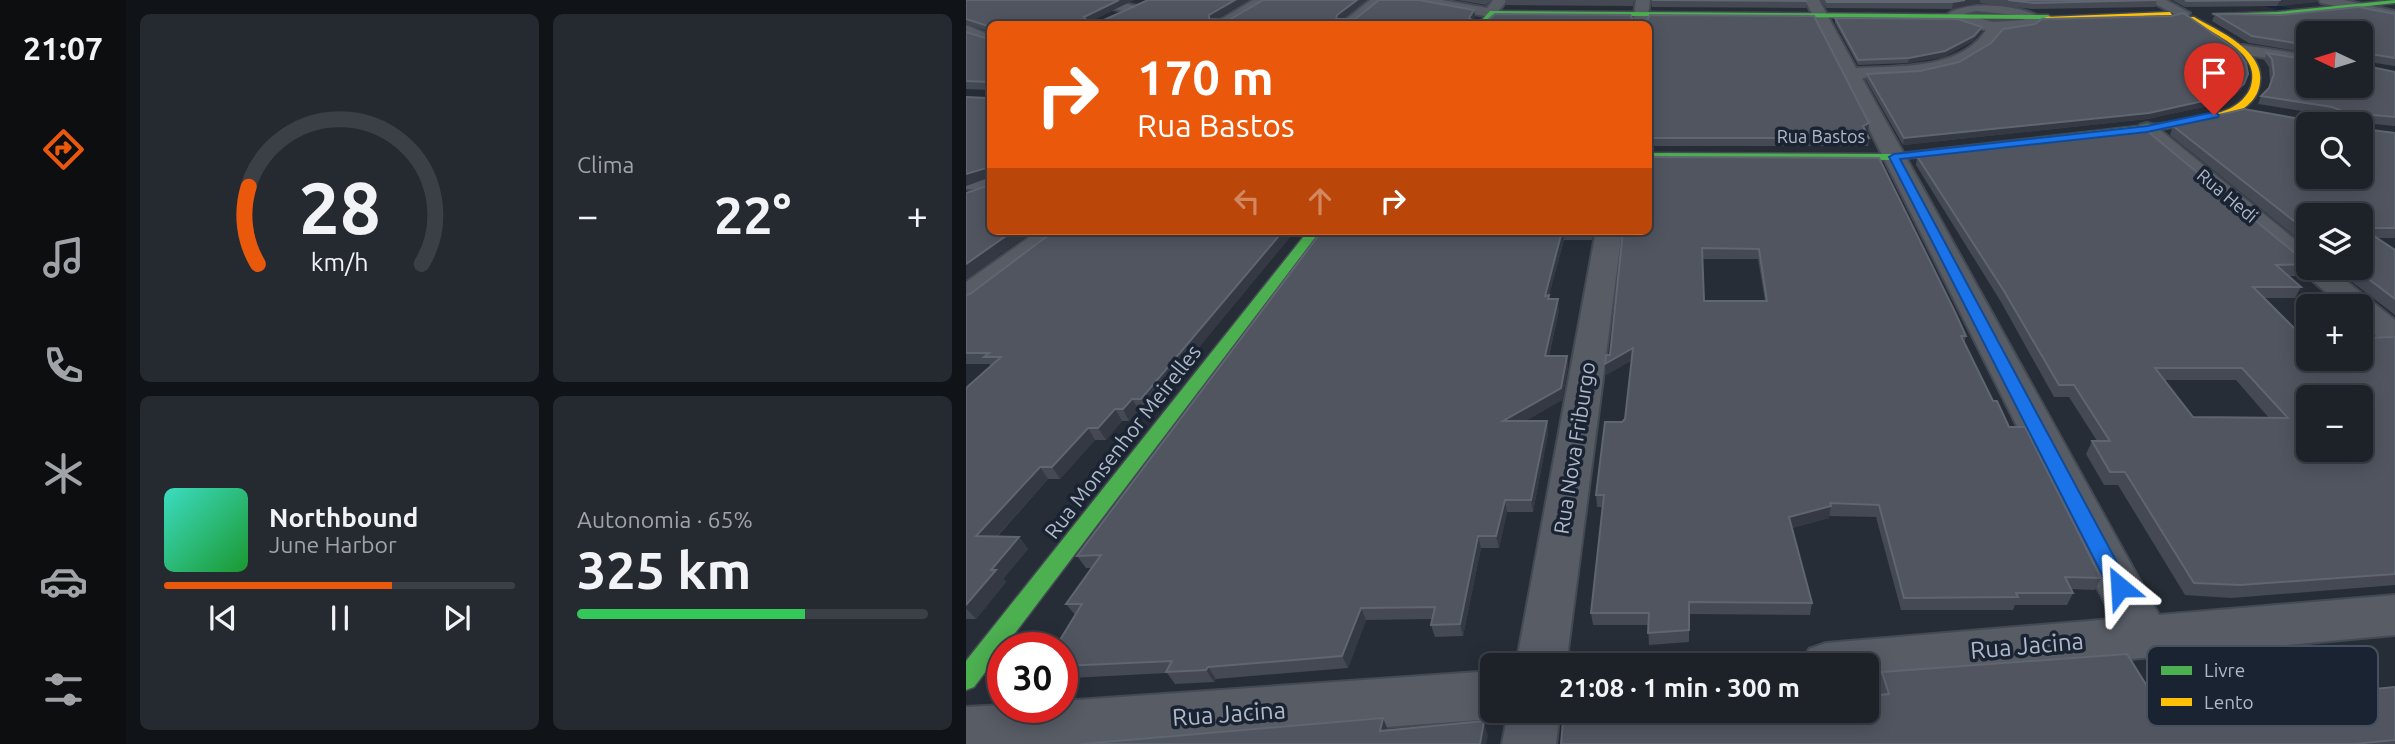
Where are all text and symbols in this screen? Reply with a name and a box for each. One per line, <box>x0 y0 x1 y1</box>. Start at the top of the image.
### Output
north arrow <box>2296 21 2373 98</box>
map controls <box>2296 21 2373 462</box>
text: 21:07 <box>23 30 103 66</box>
pin <box>2184 43 2244 115</box>
icon: right <box>1022 49 1113 140</box>
text: 170 m <box>1137 49 1274 104</box>
icon: arrive <box>2195 54 2233 92</box>
text: Rua Bastos <box>1137 107 1295 143</box>
button: search <box>2296 112 2373 189</box>
icon: directions <box>39 125 88 174</box>
street label: Rua Bastos <box>1777 126 1866 146</box>
text: Clima <box>577 152 634 177</box>
street label: Rua Hedi <box>2194 164 2262 226</box>
text: 28 <box>298 166 381 248</box>
icon: left <box>1228 182 1266 220</box>
icon: ahead <box>1301 182 1339 220</box>
icon: right <box>1374 182 1412 220</box>
text: 22° <box>714 186 791 244</box>
text: − <box>577 194 598 236</box>
text: + <box>907 194 928 236</box>
button: layers <box>2296 203 2373 280</box>
icon: music <box>39 233 88 282</box>
text: km/h <box>311 248 368 276</box>
button: + <box>2296 294 2373 371</box>
street label: Rua Monsenhor Meirelles <box>1039 340 1205 543</box>
icon: phone <box>39 341 88 390</box>
street label: Rua Nova Friburgo <box>1549 360 1599 536</box>
button: − <box>2296 385 2373 462</box>
icon: climate <box>39 449 88 498</box>
text: Northbound <box>269 503 418 532</box>
text: Autonomia · 65% <box>577 507 753 532</box>
text: June Harbor <box>269 532 397 557</box>
text: 325 km <box>577 541 751 599</box>
position arrow <box>2083 550 2157 624</box>
icon: car <box>39 557 88 606</box>
icon: previous <box>204 599 242 637</box>
icon: pause <box>321 599 359 637</box>
icon: next <box>438 599 476 637</box>
street label: Rua Jacina <box>1969 627 2085 664</box>
speed limit sign: 30 <box>987 632 1078 723</box>
legend <box>2147 646 2378 726</box>
text: Livre <box>2204 659 2245 681</box>
icon: filters <box>39 665 88 714</box>
text: 21:08 · 1 min · 300 m <box>1559 673 1800 702</box>
text: Lento <box>2204 691 2254 713</box>
street label: Rua Jacina <box>1171 696 1287 731</box>

